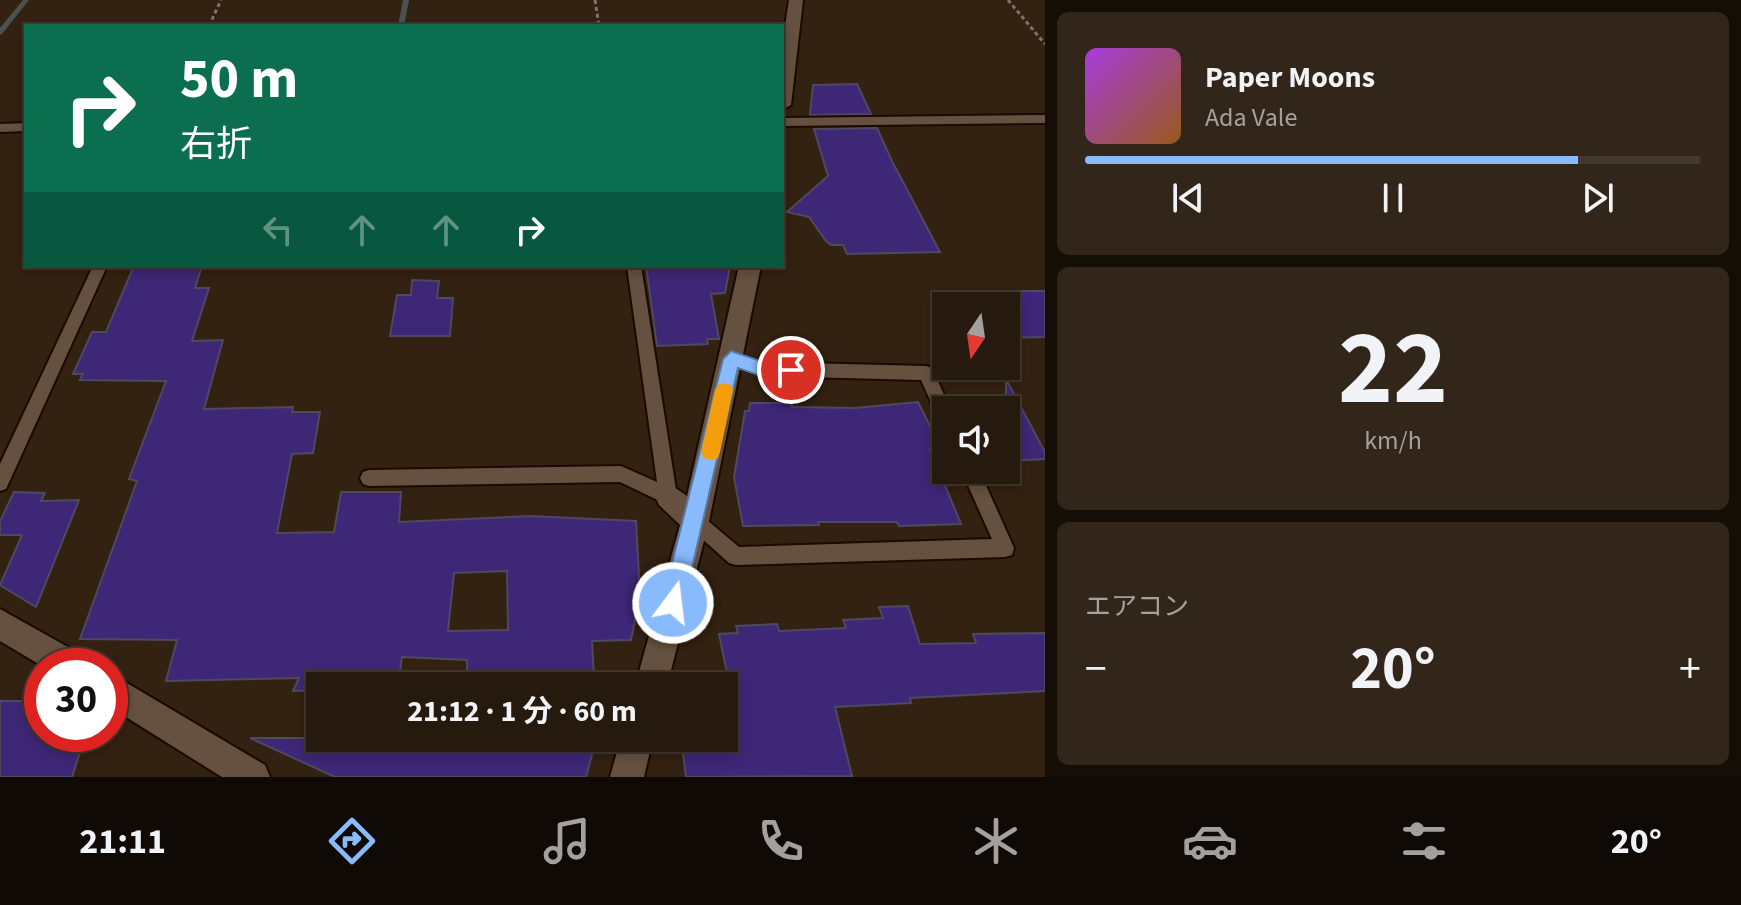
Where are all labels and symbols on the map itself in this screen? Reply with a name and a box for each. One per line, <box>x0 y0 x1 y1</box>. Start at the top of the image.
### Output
north arrow <box>932 292 1020 380</box>
pin <box>757 336 825 404</box>
position arrow <box>631 561 715 645</box>
speed limit sign: 30 <box>24 648 128 752</box>

